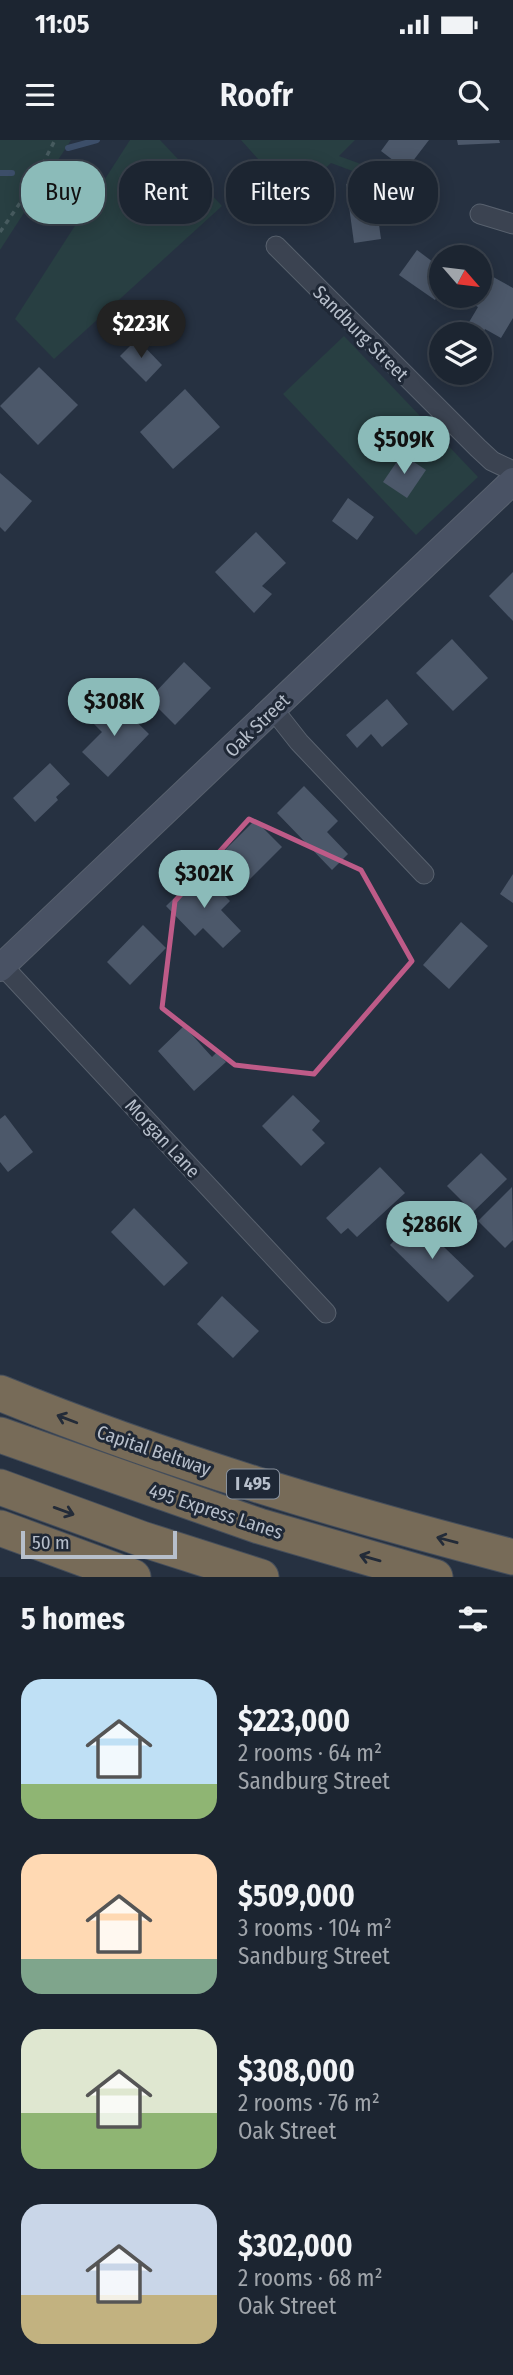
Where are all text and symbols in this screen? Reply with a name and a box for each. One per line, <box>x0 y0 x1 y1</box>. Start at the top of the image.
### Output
text: 11:05 <box>35 9 89 40</box>
icon: menu <box>21 76 59 114</box>
text: Roofr <box>220 76 293 114</box>
icon: search <box>454 76 492 114</box>
chip: Buy <box>21 161 105 224</box>
chip: Rent <box>119 161 212 224</box>
chip: Filters <box>226 161 334 224</box>
chip: New <box>348 161 438 224</box>
north arrow <box>429 245 492 308</box>
map controls <box>429 245 492 385</box>
street label: Sandburg Street <box>308 281 414 386</box>
pin: $223K <box>92 300 190 360</box>
text: $223K <box>113 309 169 337</box>
button: layers <box>429 322 492 385</box>
pin: $509K <box>355 416 453 476</box>
text: $509K <box>374 425 434 453</box>
pin: $308K <box>65 678 163 738</box>
text: $308K <box>84 687 144 715</box>
street label: Oak Street <box>220 688 295 762</box>
pin: $302K <box>155 850 253 910</box>
text: $302K <box>175 859 233 887</box>
street label: Morgan Lane <box>120 1094 205 1182</box>
pin: $286K <box>383 1202 481 1261</box>
text: $286K <box>402 1210 462 1238</box>
one-way arrow <box>56 1412 78 1425</box>
street label: Capital Beltway <box>94 1420 214 1481</box>
road number: I 495 <box>227 1470 279 1498</box>
street label: 495 Express Lanes <box>146 1479 286 1544</box>
one-way arrow <box>52 1505 74 1518</box>
scale bar <box>21 1528 177 1560</box>
text: 50 m <box>32 1531 70 1554</box>
one-way arrow <box>436 1533 459 1546</box>
one-way arrow <box>359 1551 381 1564</box>
icon: filters <box>454 1600 492 1638</box>
text: 5 homes <box>21 1601 125 1637</box>
text: $223,000 <box>238 1703 350 1739</box>
icon: home <box>77 1707 161 1791</box>
text: 2 rooms · 64 m² <box>238 1739 382 1767</box>
text: Sandburg Street <box>238 1767 390 1795</box>
text: $509,000 <box>238 1878 355 1914</box>
icon: home <box>77 1882 161 1966</box>
text: 3 rooms · 104 m² <box>238 1914 392 1942</box>
text: Sandburg Street <box>238 1942 390 1970</box>
text: $308,000 <box>238 2053 355 2089</box>
icon: home <box>77 2057 161 2141</box>
text: 2 rooms · 76 m² <box>238 2089 380 2117</box>
text: Oak Street <box>238 2117 336 2145</box>
text: $302,000 <box>238 2228 353 2264</box>
icon: home <box>77 2232 161 2316</box>
text: 2 rooms · 68 m² <box>238 2264 383 2292</box>
text: Oak Street <box>238 2292 336 2320</box>

